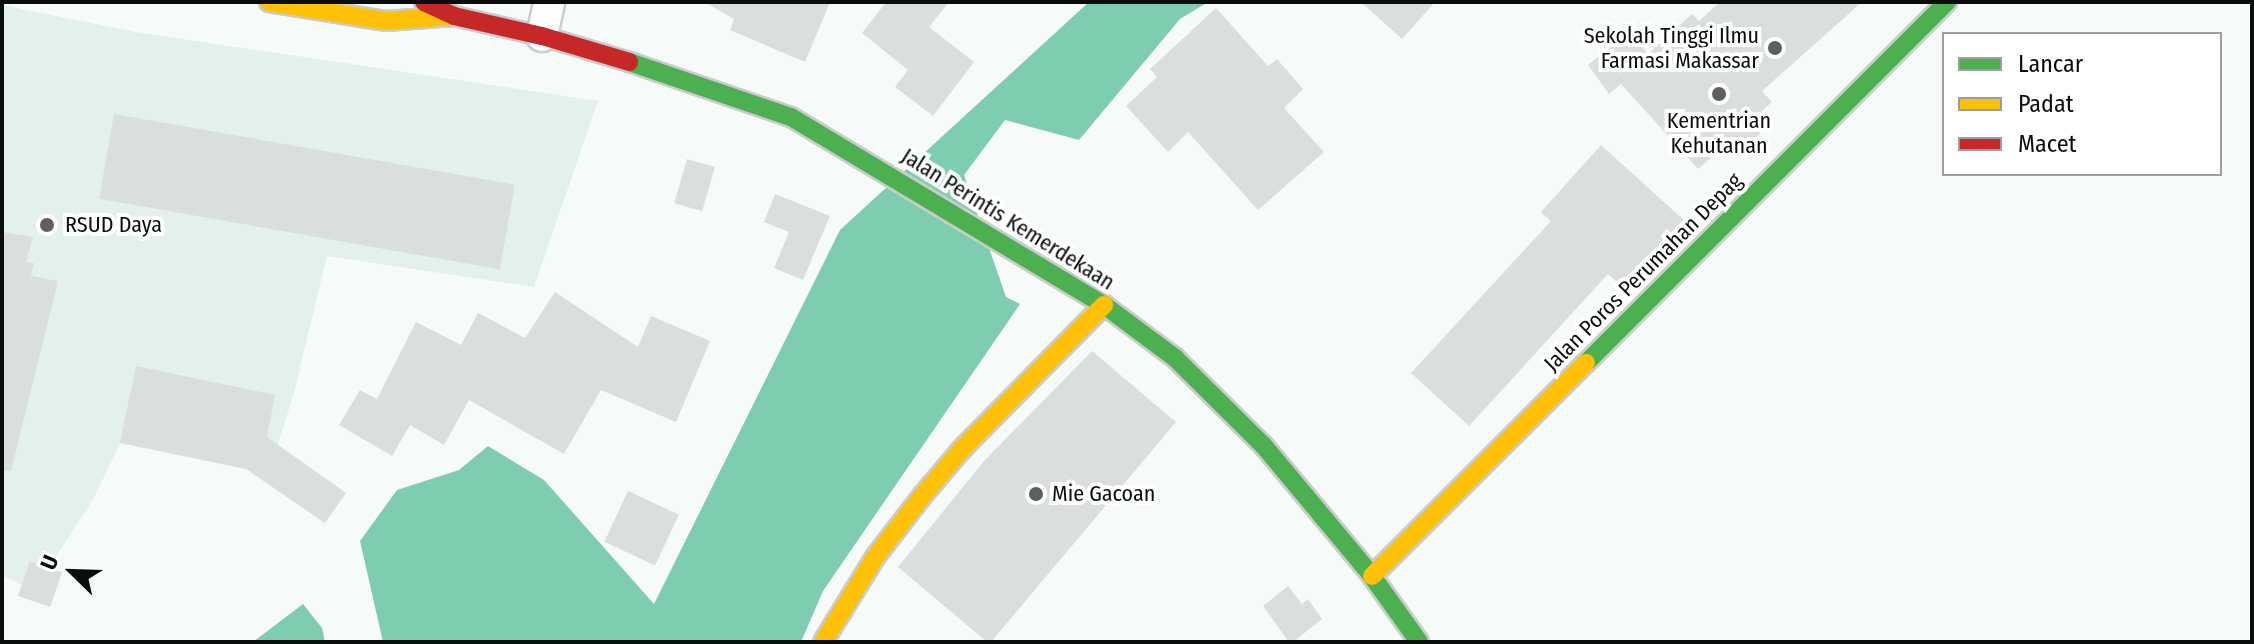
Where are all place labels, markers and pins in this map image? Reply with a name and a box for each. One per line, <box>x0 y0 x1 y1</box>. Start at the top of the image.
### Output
place label: Sekolah Tinggi Ilmu Farmasi Makassar <box>1584 22 1759 74</box>
marker: Sekolah Tinggi Ilmu Farmasi Makassar <box>1766 39 1784 57</box>
marker: Kementrian Kehutanan <box>1710 85 1728 103</box>
place label: Kementrian Kehutanan <box>1667 107 1771 158</box>
place label: RSUD Daya <box>65 212 162 238</box>
marker: RSUD Daya <box>36 214 58 236</box>
place label: Mie Gacoan <box>1052 481 1155 507</box>
marker: Mie Gacoan <box>1027 485 1045 503</box>

